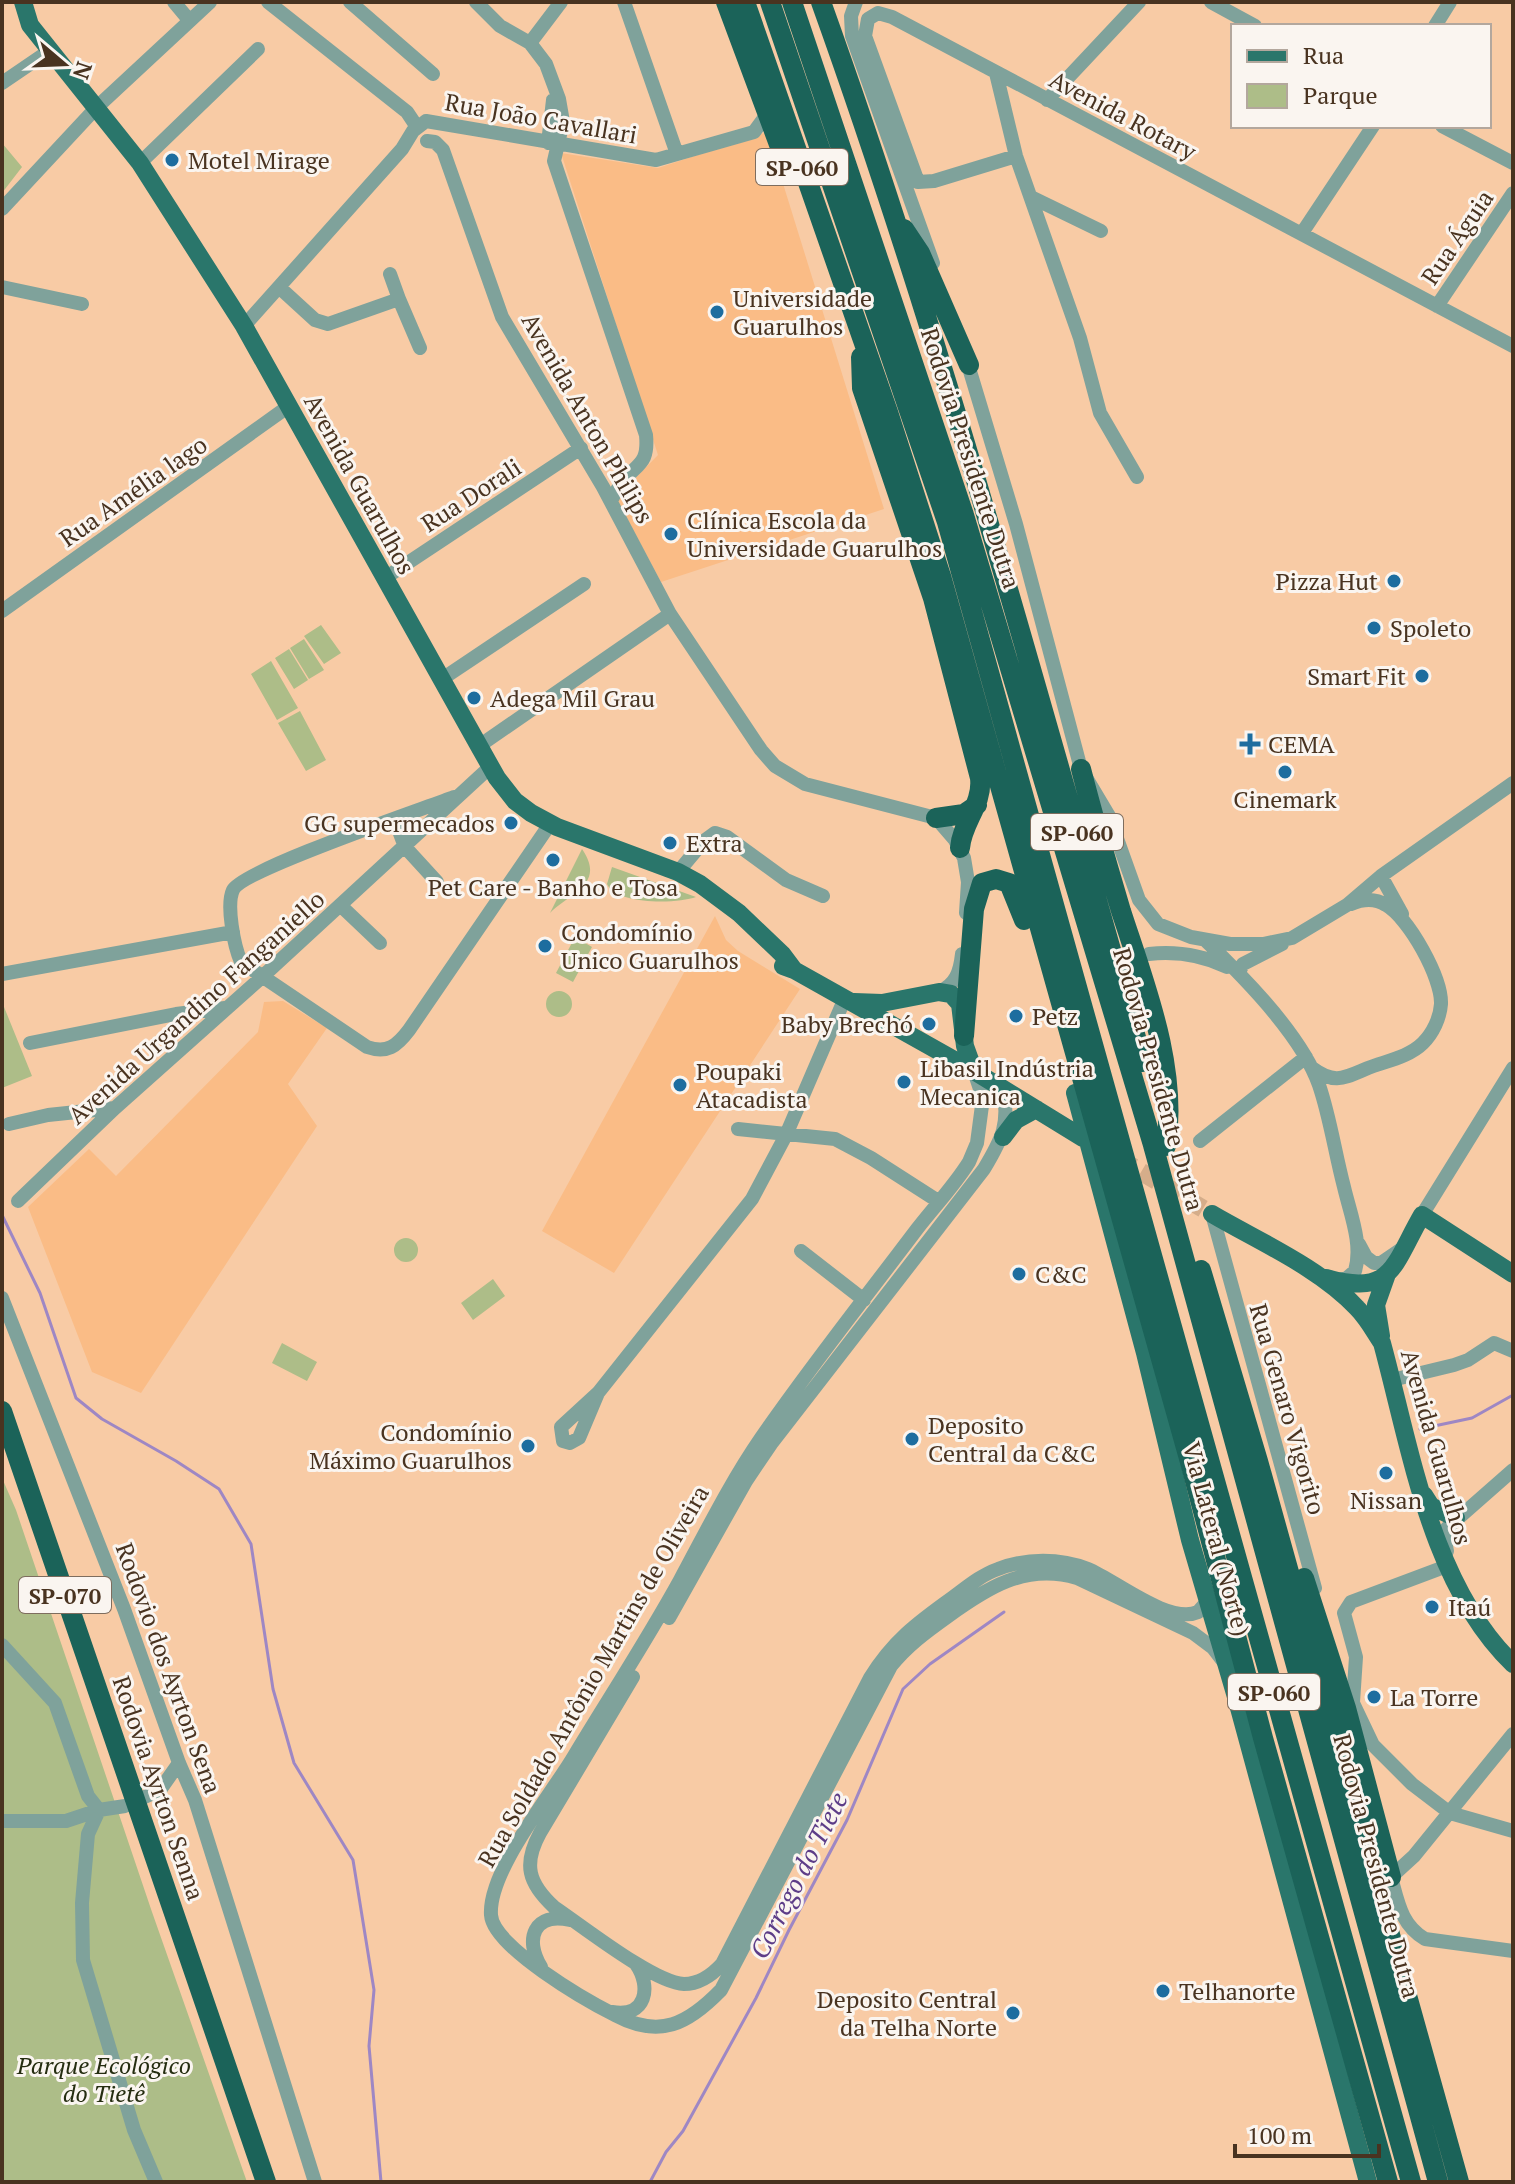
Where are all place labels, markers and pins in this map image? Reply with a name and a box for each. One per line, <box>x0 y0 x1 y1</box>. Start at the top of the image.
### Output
place label: Motel Mirage <box>188 144 330 176</box>
marker: Motel Mirage <box>163 151 181 169</box>
place label: Universidade Guarulhos <box>733 282 872 342</box>
marker: Universidade Guarulhos <box>708 303 726 321</box>
place label: Clínica Escola da Universidade Guarulhos <box>687 504 942 564</box>
marker: Clínica Escola da Universidade Guarulhos <box>662 525 680 543</box>
place label: Pizza Hut <box>1275 565 1378 597</box>
marker: Pizza Hut <box>1385 572 1403 590</box>
place label: Spoleto <box>1390 612 1471 644</box>
marker: Spoleto <box>1365 619 1383 637</box>
place label: Smart Fit <box>1307 660 1406 692</box>
marker: Smart Fit <box>1413 667 1431 685</box>
place label: Adega Mil Grau <box>490 682 655 714</box>
marker: Adega Mil Grau <box>465 689 483 707</box>
place label: CEMA <box>1268 728 1335 760</box>
marker: CEMA <box>1239 733 1261 755</box>
marker: Cinemark <box>1276 763 1294 781</box>
place label: Cinemark <box>1233 783 1337 815</box>
place label: GG supermecados <box>304 807 495 839</box>
marker: GG supermecados <box>502 814 520 832</box>
place label: Extra <box>686 827 743 859</box>
marker: Extra <box>661 834 679 852</box>
marker: Pet Care - Banho e Tosa <box>544 851 562 869</box>
place label: Pet Care - Banho e Tosa <box>428 871 678 903</box>
place label: Condomínio Unico Guarulhos <box>561 916 739 976</box>
marker: Condomínio Unico Guarulhos <box>536 937 554 955</box>
place label: Petz <box>1032 1000 1078 1032</box>
marker: Petz <box>1007 1007 1025 1025</box>
place label: Baby Brechó <box>781 1008 913 1040</box>
marker: Baby Brechó <box>920 1015 938 1033</box>
place label: Libasil Indústria Mecanica <box>920 1052 1094 1112</box>
place label: Poupaki Atacadista <box>696 1055 808 1115</box>
marker: Libasil Indústria Mecanica <box>895 1073 913 1091</box>
marker: Poupaki Atacadista <box>671 1076 689 1094</box>
place label: C&C <box>1035 1258 1087 1290</box>
marker: C&C <box>1010 1265 1028 1283</box>
place label: Deposito Central da C&C <box>928 1409 1096 1469</box>
place label: Condomínio Máximo Guarulhos <box>309 1416 512 1476</box>
marker: Deposito Central da C&C <box>903 1430 921 1448</box>
marker: Condomínio Máximo Guarulhos <box>519 1437 537 1455</box>
marker: Nissan <box>1377 1464 1395 1482</box>
place label: Nissan <box>1350 1484 1422 1516</box>
place label: Itaú <box>1448 1591 1491 1623</box>
marker: Itaú <box>1423 1598 1441 1616</box>
place label: La Torre <box>1390 1681 1478 1713</box>
marker: La Torre <box>1365 1688 1383 1706</box>
place label: Telhanorte <box>1179 1975 1296 2007</box>
marker: Telhanorte <box>1154 1982 1172 2000</box>
place label: Deposito Central da Telha Norte <box>817 1983 997 2043</box>
marker: Deposito Central da Telha Norte <box>1004 2004 1022 2022</box>

